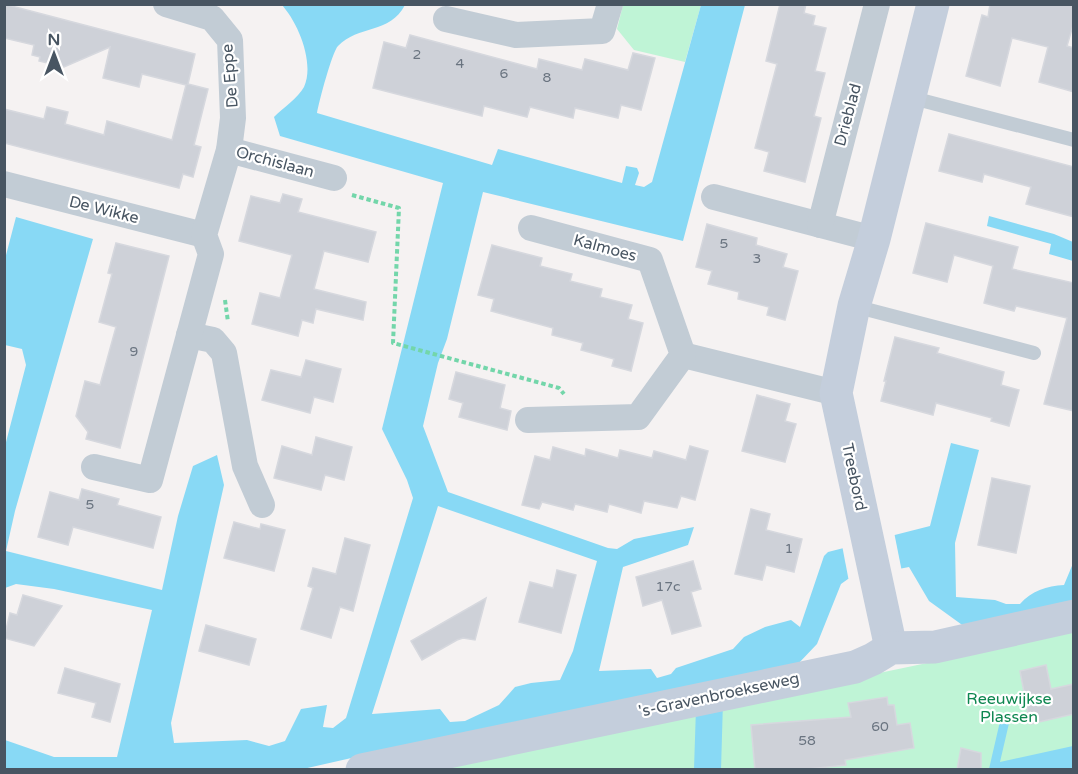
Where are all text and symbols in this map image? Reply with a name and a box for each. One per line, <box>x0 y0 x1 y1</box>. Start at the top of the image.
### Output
north arrow <box>24 24 84 84</box>
text: N <box>48 30 60 50</box>
street label: De Eppe <box>217 43 243 109</box>
house number: 2 <box>413 46 421 63</box>
house number: 4 <box>456 55 465 72</box>
house number: 6 <box>500 65 509 82</box>
house number: 8 <box>543 69 552 86</box>
street label: Drieblad <box>830 81 866 149</box>
street label: Orchislaan <box>234 142 316 182</box>
street label: De Wikke <box>67 192 141 228</box>
street label: Kalmoes <box>571 230 639 266</box>
house number: 5 <box>720 235 728 252</box>
house number: 3 <box>753 250 761 267</box>
house number: 9 <box>130 343 138 360</box>
street label: Treebord <box>837 441 871 513</box>
house number: 5 <box>86 496 94 513</box>
house number: 1 <box>785 540 793 557</box>
house number: 17c <box>655 578 681 595</box>
street label: 's-Gravenbroekseweg <box>637 668 801 722</box>
park label: Reeuwijkse Plassen <box>966 689 1052 727</box>
house number: 60 <box>871 718 889 735</box>
house number: 58 <box>798 732 816 749</box>

